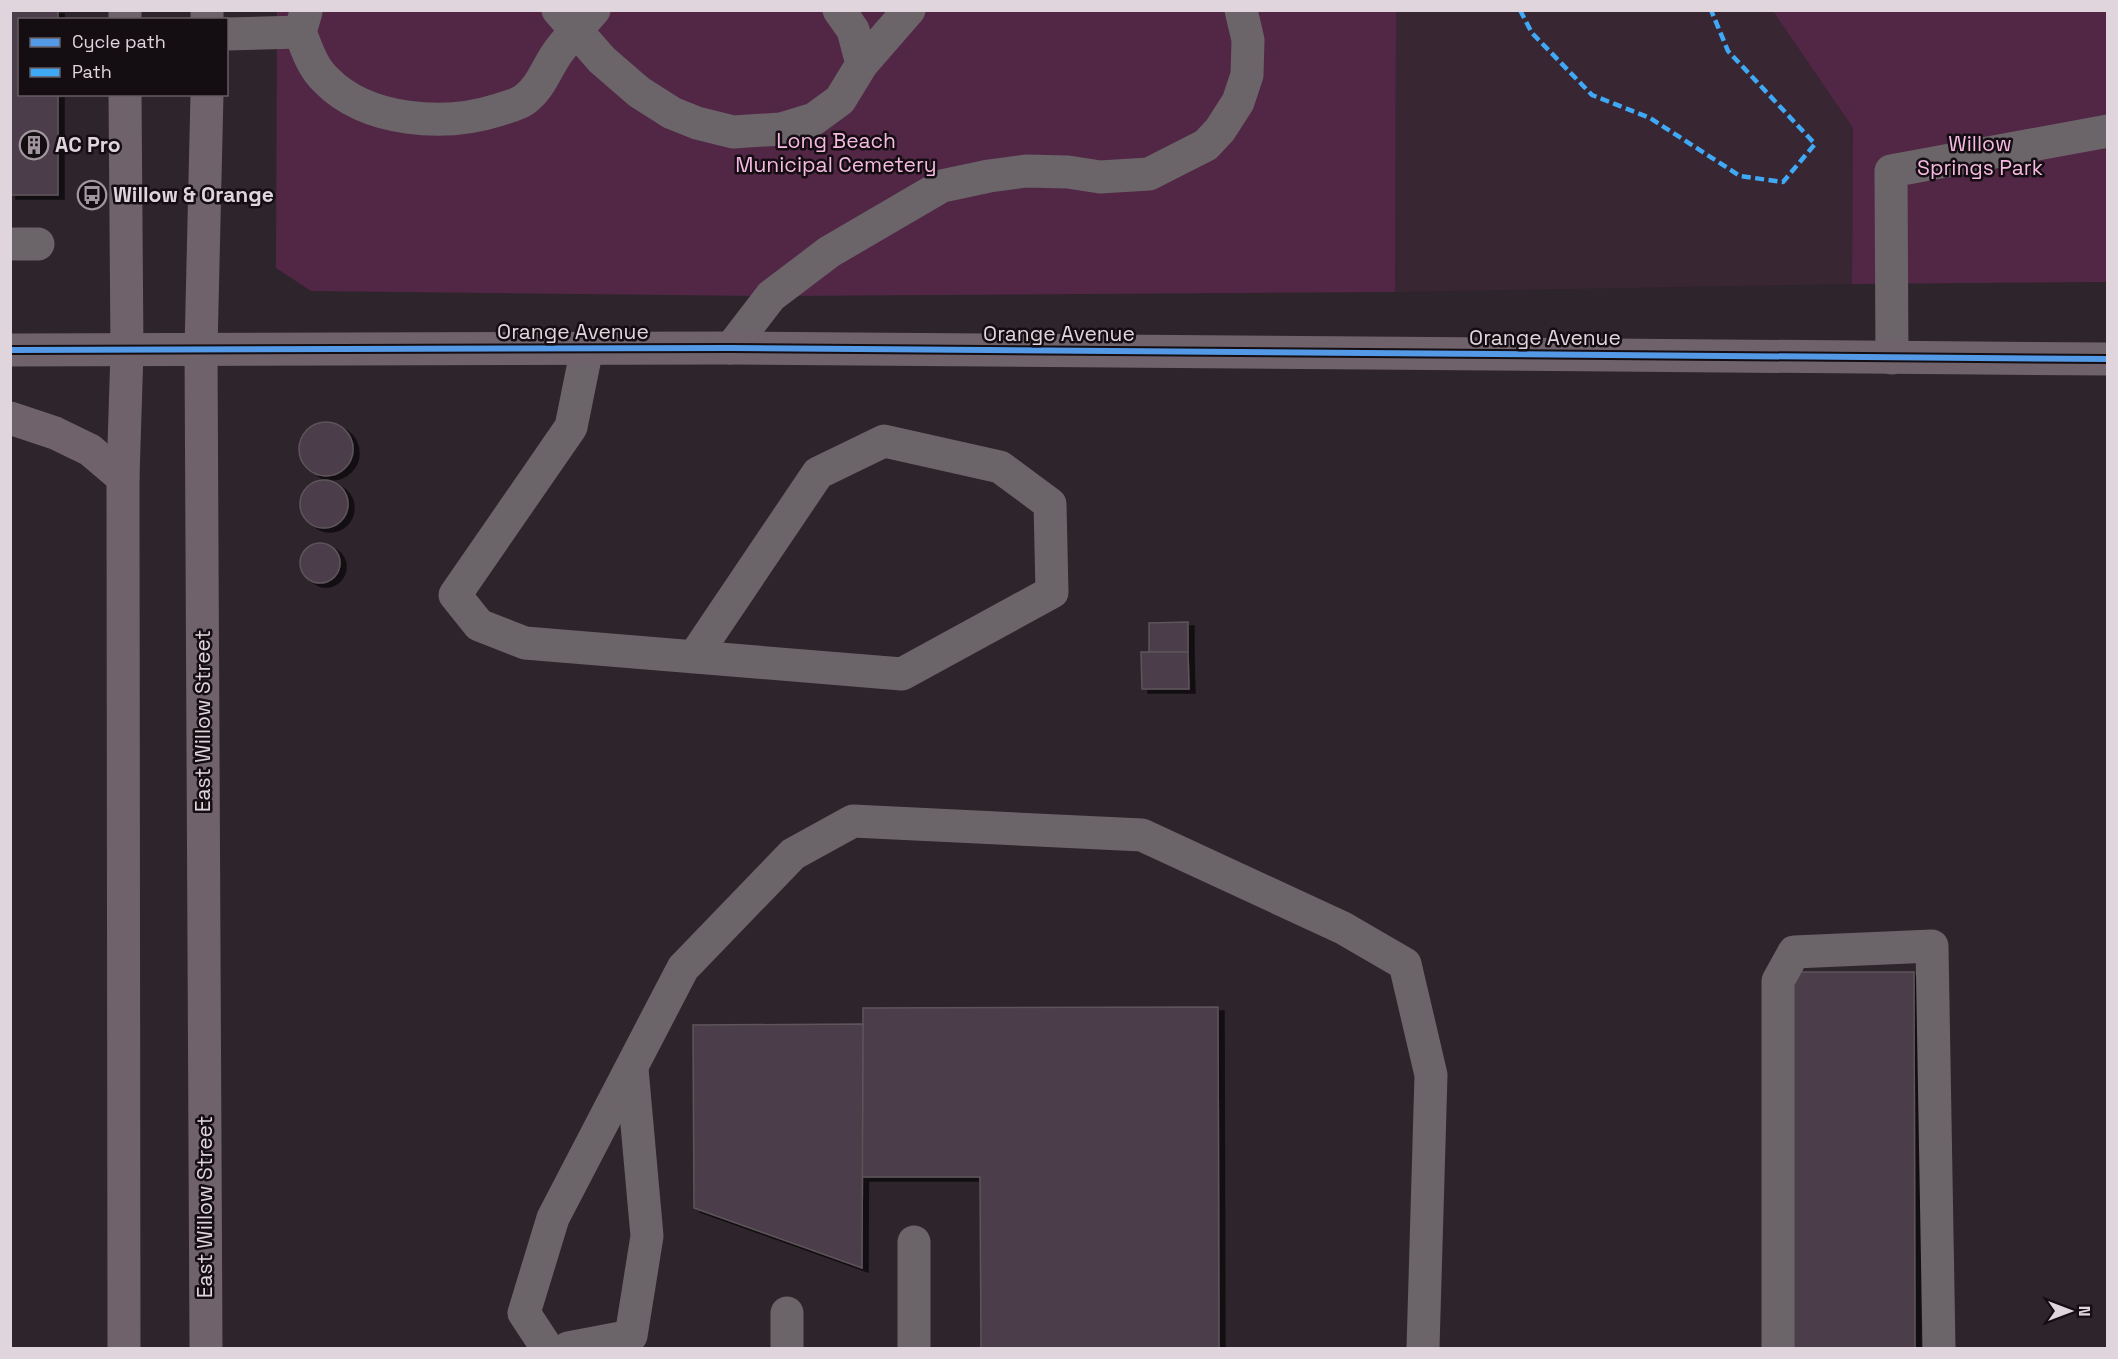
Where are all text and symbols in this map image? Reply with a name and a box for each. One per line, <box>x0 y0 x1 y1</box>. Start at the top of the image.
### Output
legend <box>18 18 228 96</box>
text: Cycle path <box>72 30 166 53</box>
text: Path <box>72 60 112 83</box>
park label: Long Beach Municipal Cemetery <box>735 127 937 178</box>
building icon: AC Pro <box>18 129 50 161</box>
park label: Willow Springs Park <box>1917 130 2043 181</box>
place label: AC Pro <box>55 131 121 158</box>
bus stop icon: Willow & Orange <box>76 179 108 211</box>
place label: Willow & Orange <box>113 181 274 208</box>
street label: Orange Avenue <box>497 318 649 345</box>
street label: Orange Avenue <box>983 320 1135 347</box>
street label: Orange Avenue <box>1469 324 1621 351</box>
street label: East Willow Street <box>189 630 216 812</box>
street label: East Willow Street <box>191 1116 218 1298</box>
north arrow <box>2040 1281 2100 1341</box>
text: N <box>2074 1306 2095 1316</box>

